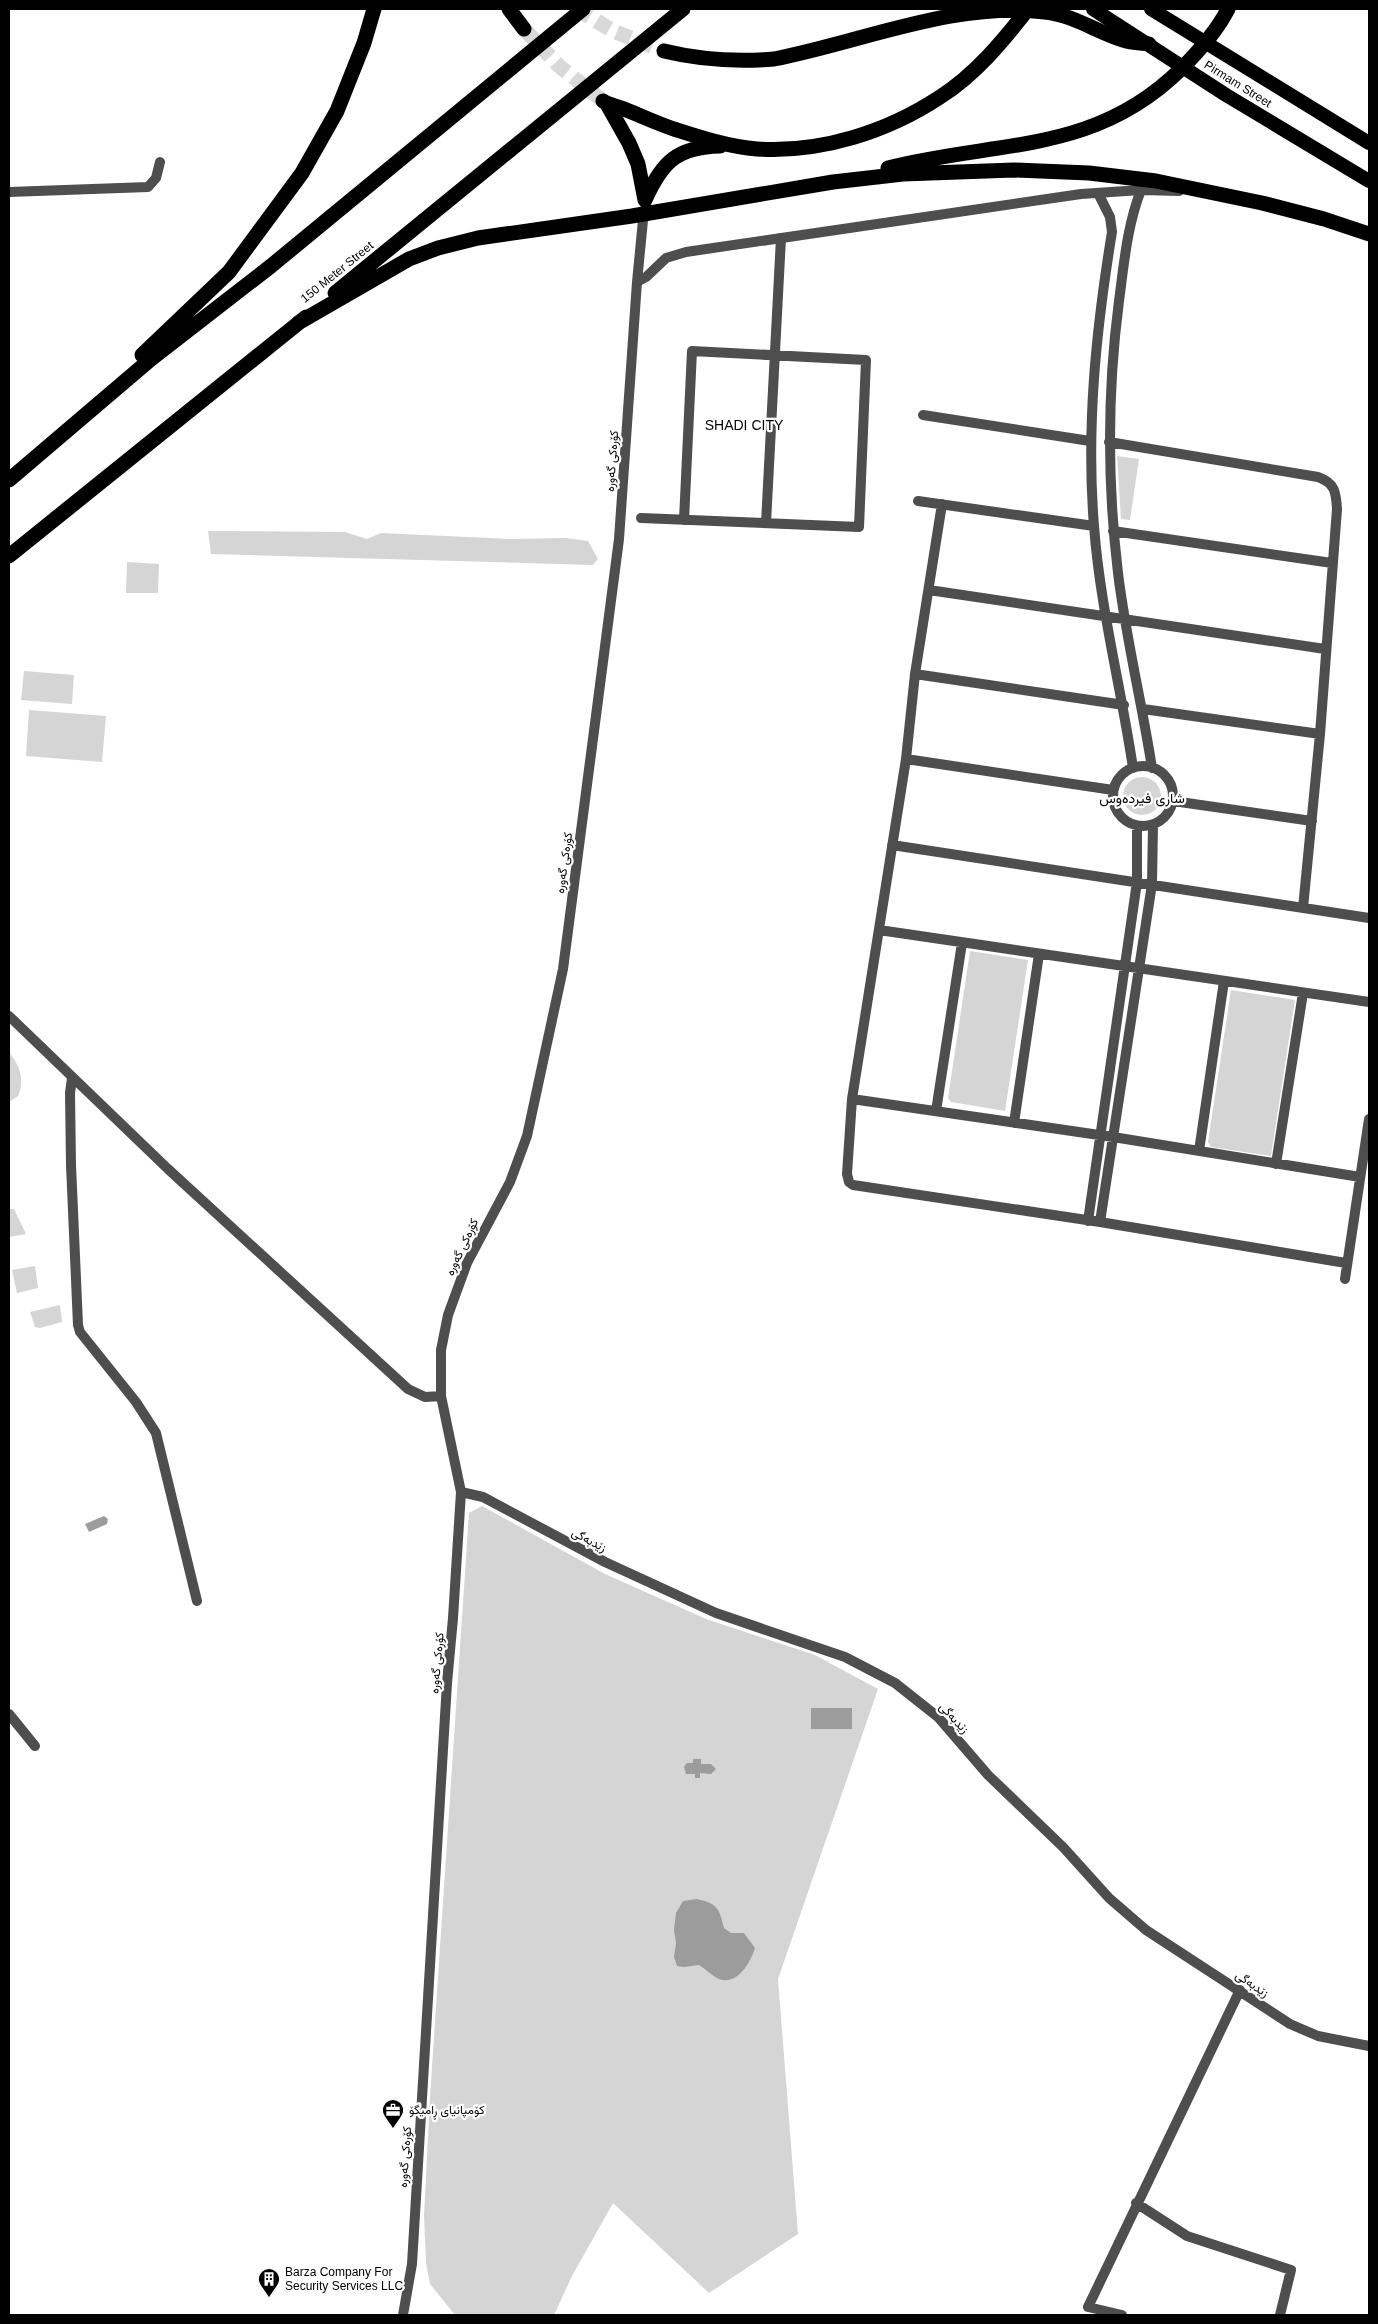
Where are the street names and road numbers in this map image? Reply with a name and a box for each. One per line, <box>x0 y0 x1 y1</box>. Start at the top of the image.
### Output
street label: Pirmam Street <box>1202 58 1275 111</box>
street label: 150 Meter Street <box>298 238 377 306</box>
street label: کۆرەکی گەورە <box>603 430 622 492</box>
street label: کۆرەکی گەورە <box>553 832 576 895</box>
street label: کۆرەکی گەورە <box>443 1216 482 1278</box>
street label: زێدبەگی <box>569 1525 609 1556</box>
street label: کۆرەکی گەورە <box>427 1632 448 1694</box>
street label: زێدبەگی <box>935 1700 972 1737</box>
street label: زێدبەگی <box>1232 1968 1271 2001</box>
street label: کۆرەکی گەورە <box>396 2126 415 2188</box>

